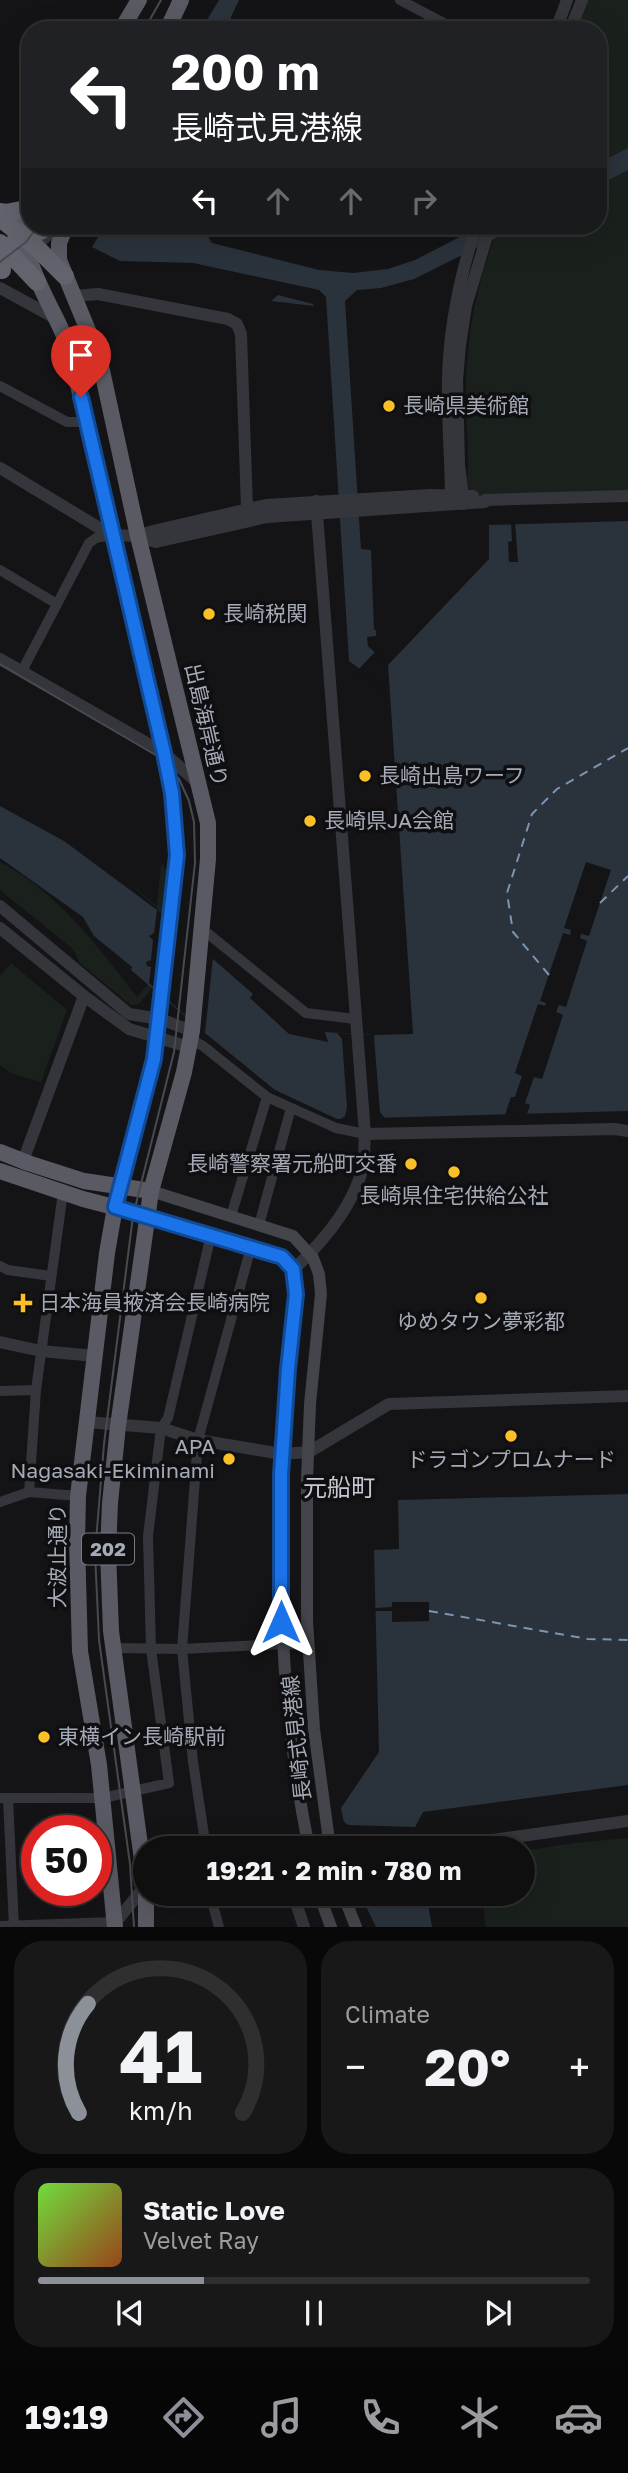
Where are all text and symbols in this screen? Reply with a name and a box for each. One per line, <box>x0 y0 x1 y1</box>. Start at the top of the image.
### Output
text: 200 m <box>171 42 320 101</box>
icon: left <box>56 49 147 140</box>
text: 長崎式見港線 <box>171 108 363 146</box>
icon: left <box>186 182 224 220</box>
icon: ahead <box>259 182 297 220</box>
icon: ahead <box>332 182 370 220</box>
icon: right <box>405 182 443 220</box>
pin <box>51 325 111 397</box>
icon: arrive <box>62 336 100 374</box>
place label: 長崎県美術館 <box>403 392 529 418</box>
marker: 長崎県美術館 <box>381 398 397 414</box>
place label: 長崎税関 <box>223 600 307 626</box>
marker: 長崎税関 <box>201 606 217 622</box>
street label: 出島海岸通り <box>180 660 234 789</box>
place label: 長崎出島ワーフ <box>379 762 525 788</box>
marker: 長崎出島ワーフ <box>357 768 373 784</box>
place label: 長崎県JA会館 <box>324 807 454 833</box>
marker: 長崎県JA会館 <box>302 813 318 829</box>
place label: 長崎警察署元船町交番 <box>187 1150 397 1176</box>
marker: 長崎警察署元船町交番 <box>403 1156 419 1172</box>
marker: 長崎県住宅供給公社 <box>446 1164 462 1180</box>
place label: 長崎県住宅供給公社 <box>360 1182 549 1208</box>
place label: 日本海員掖済会長崎病院 <box>39 1289 270 1315</box>
marker: ゆめタウン夢彩都 <box>473 1290 489 1306</box>
marker: 日本海員掖済会長崎病院 <box>13 1293 33 1313</box>
place label: ゆめタウン夢彩都 <box>397 1308 565 1334</box>
marker: ドラゴンプロムナード <box>503 1428 519 1444</box>
place label: APA Nagasaki-Ekiminami <box>10 1433 215 1483</box>
place label: ドラゴンプロムナード <box>406 1446 616 1472</box>
marker: APA Nagasaki-Ekiminami <box>221 1451 237 1467</box>
district label: 元船町 <box>303 1472 375 1501</box>
street label: 大波止通り <box>44 1504 70 1609</box>
road number: 202 <box>82 1534 134 1564</box>
position arrow <box>244 1585 318 1659</box>
street label: 長崎式見港線 <box>276 1674 316 1802</box>
place label: 東横イン長崎駅前 <box>58 1723 226 1749</box>
marker: 東横イン長崎駅前 <box>36 1729 52 1745</box>
speed limit sign: 50 <box>21 1815 112 1906</box>
text: 19:21 · 2 min · 780 m <box>206 1855 462 1886</box>
text: Climate <box>345 2000 430 2028</box>
text: 41 <box>119 2013 202 2100</box>
text: 20° <box>425 2035 510 2097</box>
text: − <box>345 2044 366 2089</box>
text: + <box>569 2044 590 2089</box>
text: km/h <box>129 2095 192 2126</box>
text: Static Love <box>143 2195 285 2226</box>
text: Velvet Ray <box>143 2226 259 2254</box>
icon: previous <box>111 2294 149 2332</box>
icon: pause <box>295 2294 333 2332</box>
icon: next <box>479 2294 517 2332</box>
icon: directions <box>159 2393 208 2442</box>
icon: music <box>257 2393 306 2442</box>
icon: phone <box>356 2393 405 2442</box>
icon: climate <box>455 2393 504 2442</box>
icon: car <box>554 2393 603 2442</box>
text: 19:19 <box>25 2398 109 2436</box>

